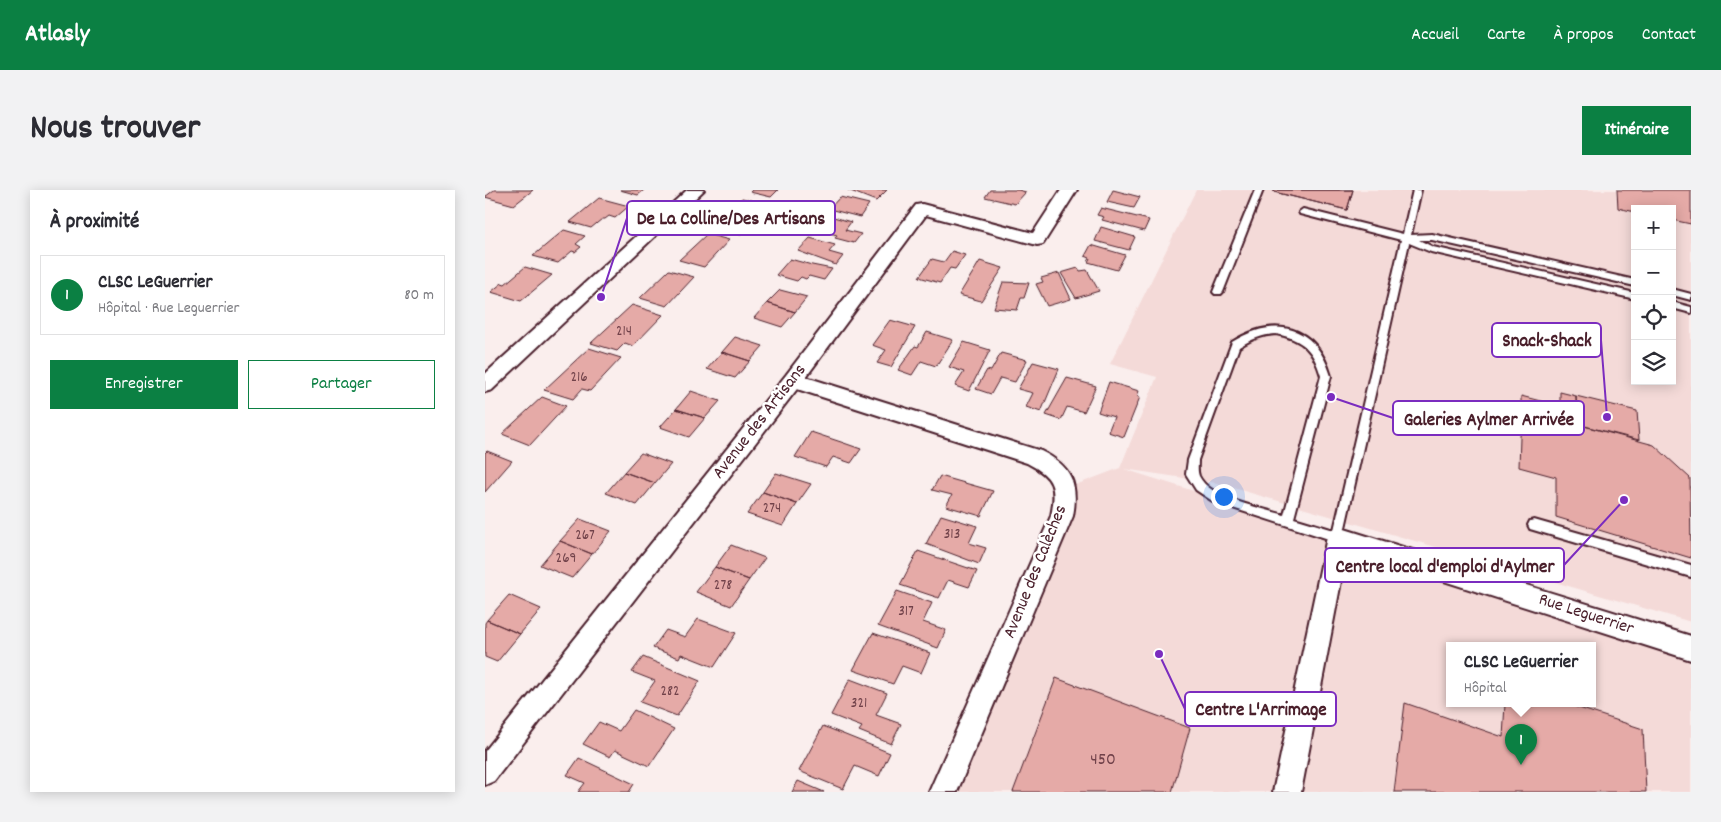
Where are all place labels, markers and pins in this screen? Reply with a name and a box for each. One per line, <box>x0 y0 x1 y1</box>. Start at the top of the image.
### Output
callout: De La Colline/Des Artisans <box>627 201 835 235</box>
callout: Snack-Shack <box>1492 323 1601 357</box>
callout: Galeries Aylmer Arrivée <box>1393 401 1584 435</box>
callout: Centre local d'emploi d'Aylmer <box>1325 548 1564 582</box>
callout: Centre L'Arrimage <box>1185 692 1336 726</box>
pin: 1 <box>1505 724 1537 765</box>

